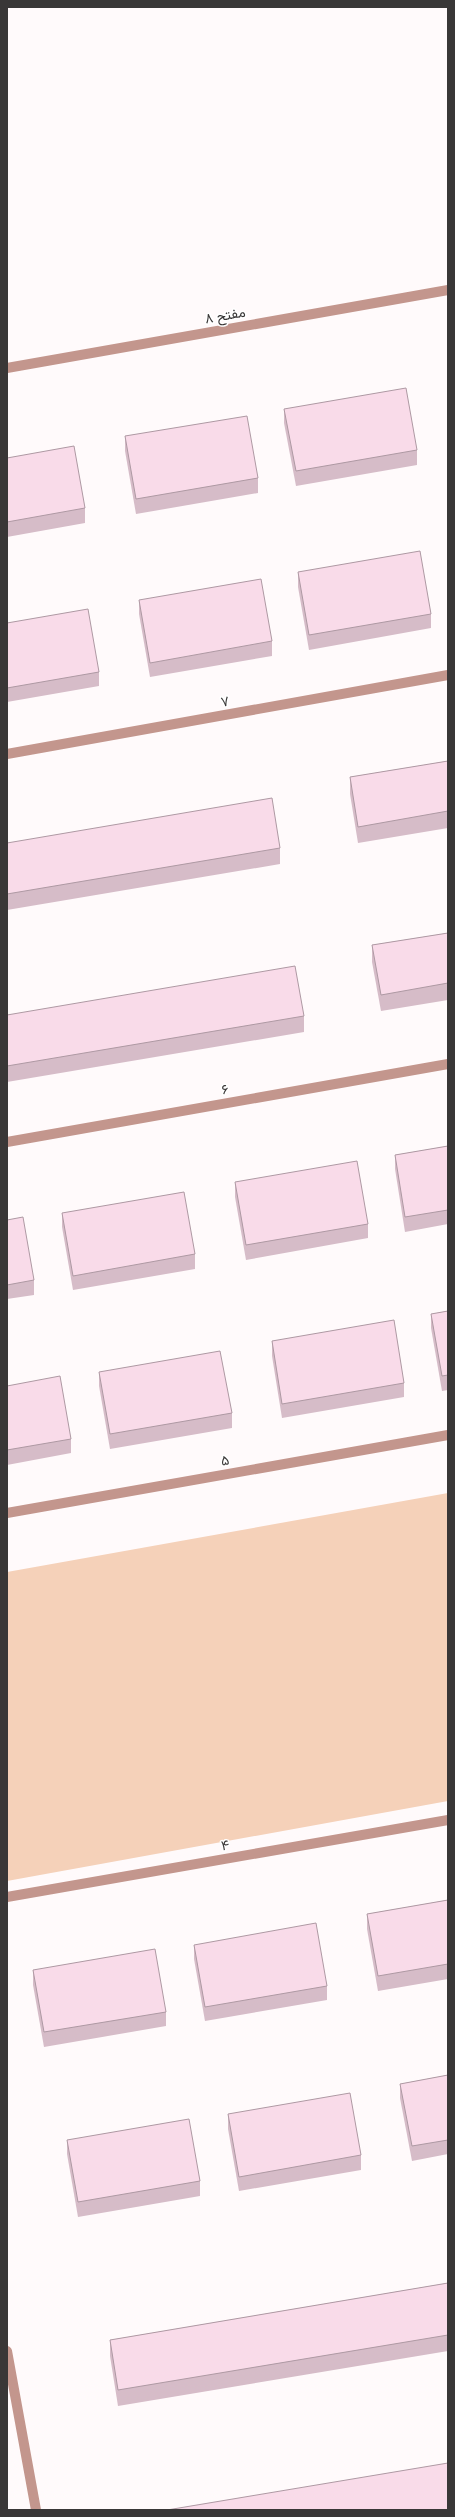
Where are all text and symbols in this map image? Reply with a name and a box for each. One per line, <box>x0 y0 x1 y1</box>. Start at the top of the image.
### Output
street label: ۸ مفتح <box>203 303 247 329</box>
street label: ۷ <box>219 691 231 711</box>
street label: ۶ <box>220 1080 230 1098</box>
street label: ۵ <box>219 1450 231 1470</box>
street label: ۴ <box>219 1835 231 1855</box>

